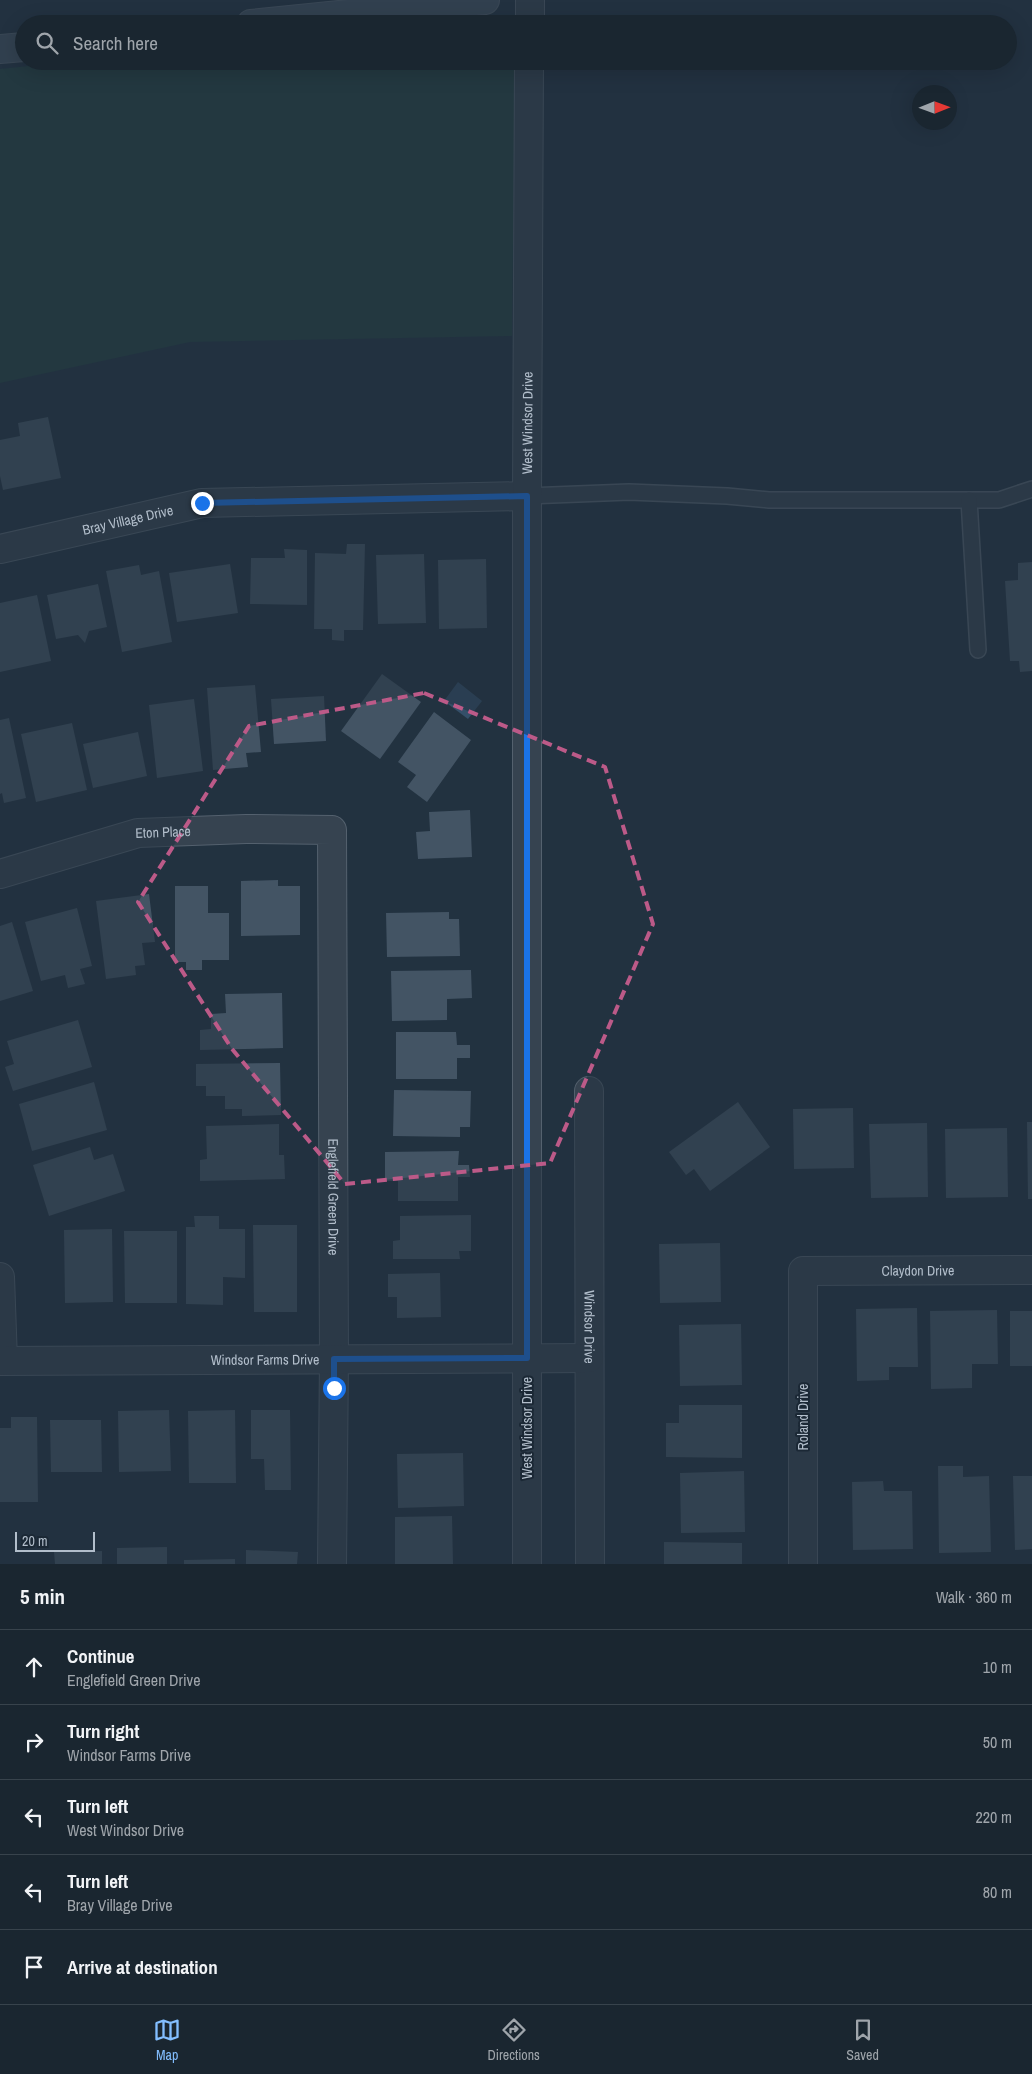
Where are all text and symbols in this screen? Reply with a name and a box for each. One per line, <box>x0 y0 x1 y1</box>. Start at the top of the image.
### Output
search box <box>15 15 1017 70</box>
icon: search <box>33 29 61 57</box>
text: Search here <box>73 30 158 56</box>
north arrow <box>912 85 957 130</box>
street label: West Windsor Drive <box>518 372 537 474</box>
route end <box>191 492 214 515</box>
street label: Bray Village Drive <box>81 501 175 539</box>
street label: Eton Place <box>135 822 191 842</box>
street label: Englefield Green Drive <box>324 1138 343 1255</box>
street label: Claydon Drive <box>882 1261 954 1280</box>
street label: Windsor Drive <box>580 1290 599 1364</box>
street label: Windsor Farms Drive <box>211 1350 319 1369</box>
route start <box>323 1377 346 1400</box>
street label: West Windsor Drive <box>518 1377 536 1479</box>
street label: Roland Drive <box>794 1384 812 1451</box>
scale bar <box>15 1529 95 1552</box>
text: 20 m <box>22 1532 48 1550</box>
text: 5 min <box>20 1582 65 1611</box>
text: Walk · 360 m <box>936 1586 1012 1608</box>
text: Continue <box>67 1643 135 1669</box>
icon: ahead <box>20 1653 48 1681</box>
text: 10 m <box>983 1656 1012 1678</box>
text: Englefield Green Drive <box>67 1669 200 1691</box>
text: Turn right <box>67 1718 139 1744</box>
icon: right <box>20 1728 48 1756</box>
text: 50 m <box>983 1731 1012 1753</box>
text: Windsor Farms Drive <box>67 1744 191 1766</box>
text: Turn left <box>67 1793 128 1819</box>
icon: left <box>20 1803 48 1831</box>
text: 220 m <box>976 1806 1012 1828</box>
text: West Windsor Drive <box>67 1819 184 1841</box>
text: Turn left <box>67 1868 128 1894</box>
icon: left <box>20 1878 48 1906</box>
text: 80 m <box>983 1881 1012 1903</box>
text: Bray Village Drive <box>67 1894 173 1916</box>
icon: arrive <box>20 1953 48 1981</box>
text: Arrive at destination <box>67 1954 218 1980</box>
tab: Map <box>153 2016 181 2064</box>
tab: Directions <box>488 2016 540 2064</box>
tab: Saved <box>846 2016 879 2064</box>

